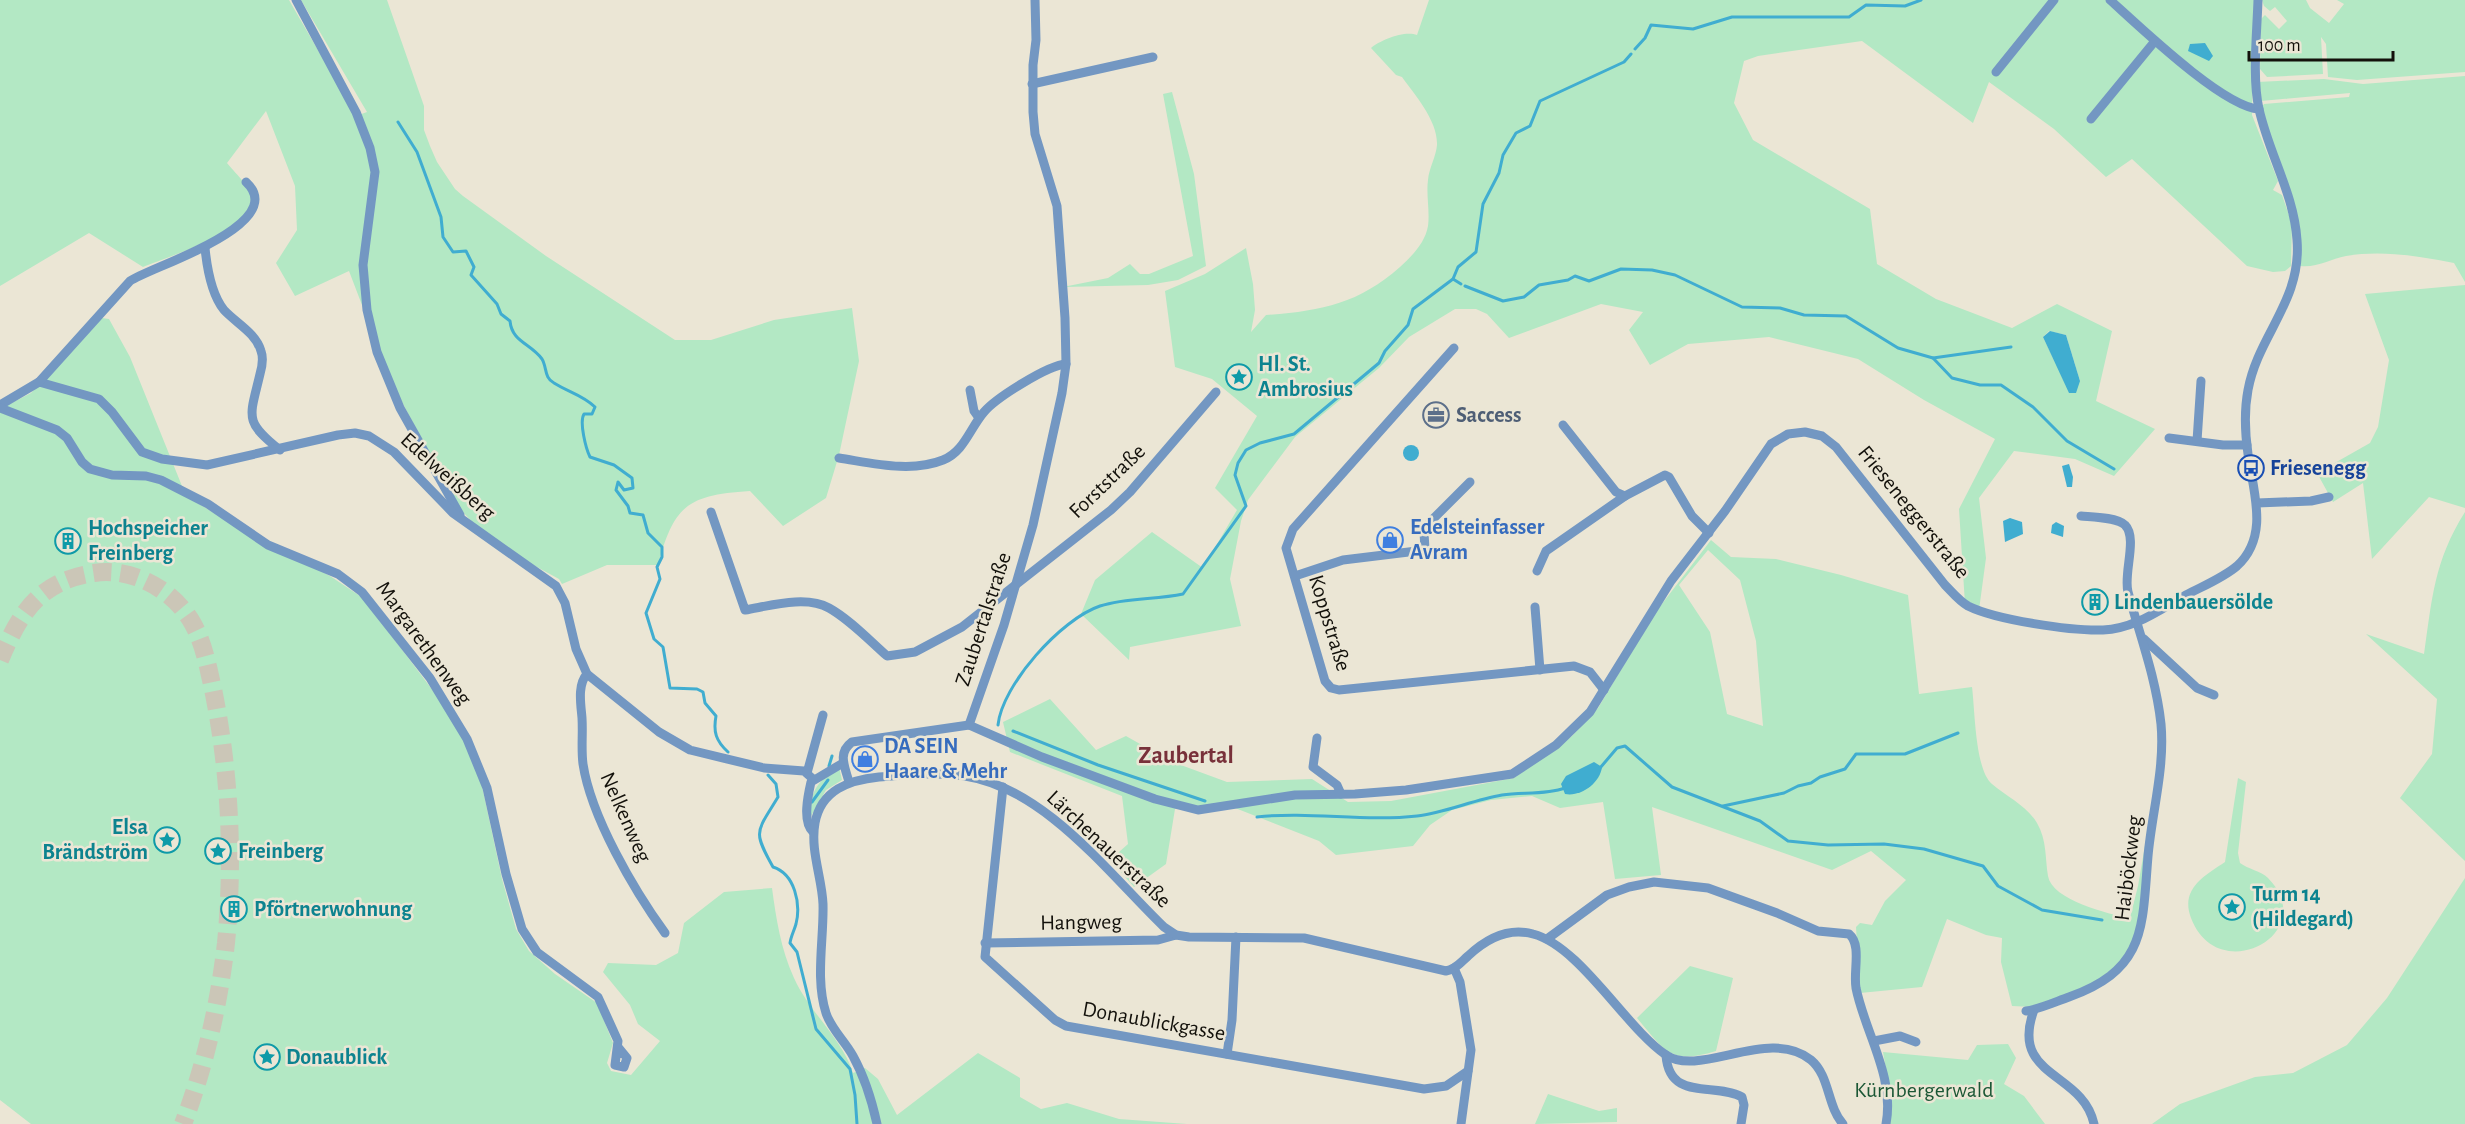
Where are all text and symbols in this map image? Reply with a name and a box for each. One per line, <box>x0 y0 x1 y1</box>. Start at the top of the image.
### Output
scale bar <box>2249 24 2393 62</box>
text: 100 m <box>2258 37 2301 55</box>
place label: Hl. St. Ambrosius <box>1258 353 1353 400</box>
place icon: Hl. St. Ambrosius <box>1224 362 1254 392</box>
office icon: Saccess <box>1421 400 1451 430</box>
place label: Saccess <box>1456 404 1521 426</box>
street label: Edelweißberg <box>397 428 500 524</box>
street label: Forststraße <box>1065 440 1149 522</box>
street label: Frieseneggerstraße <box>1854 441 1974 583</box>
bus stop icon: Friesenegg <box>2236 453 2266 483</box>
place label: Friesenegg <box>2270 457 2367 479</box>
place label: Edelsteinfasser Avram <box>1410 516 1545 563</box>
place label: Hochspeicher Freinberg <box>88 517 208 564</box>
shop icon: Edelsteinfasser Avram <box>1375 525 1405 555</box>
building icon: Hochspeicher Freinberg <box>53 526 83 556</box>
street label: Zaubertalstraße <box>951 550 1015 688</box>
street label: Koppstraße <box>1305 572 1355 674</box>
street label: Margarethenweg <box>372 577 476 709</box>
building icon: Lindenbauersölde <box>2080 587 2110 617</box>
place label: Lindenbauersölde <box>2114 591 2273 613</box>
place label: DA SEIN Haare & Mehr <box>884 735 1007 782</box>
shop icon: DA SEIN Haare & Mehr <box>850 744 880 774</box>
district label: Zaubertal <box>1138 744 1234 768</box>
street label: Nelkenweg <box>596 769 656 866</box>
street label: Lärchenauerstraße <box>1043 786 1175 912</box>
street label: Haiböckweg <box>2111 814 2145 922</box>
place label: Elsa Brändström <box>42 816 148 863</box>
place icon: Elsa Brändström <box>152 825 182 855</box>
place icon: Freinberg <box>203 836 233 866</box>
place label: Freinberg <box>238 840 324 862</box>
place label: Turm 14 (Hildegard) <box>2252 883 2354 930</box>
place icon: Turm 14 (Hildegard) <box>2217 892 2247 922</box>
building icon: Pförtnerwohnung <box>219 894 249 924</box>
place label: Pförtnerwohnung <box>254 898 413 920</box>
street label: Hangweg <box>1040 910 1122 934</box>
street label: Donaublickgasse <box>1081 998 1227 1044</box>
place icon: Donaublick <box>252 1042 282 1072</box>
place label: Donaublick <box>286 1046 387 1068</box>
park label: Kürnbergerwald <box>1854 1079 1994 1101</box>

